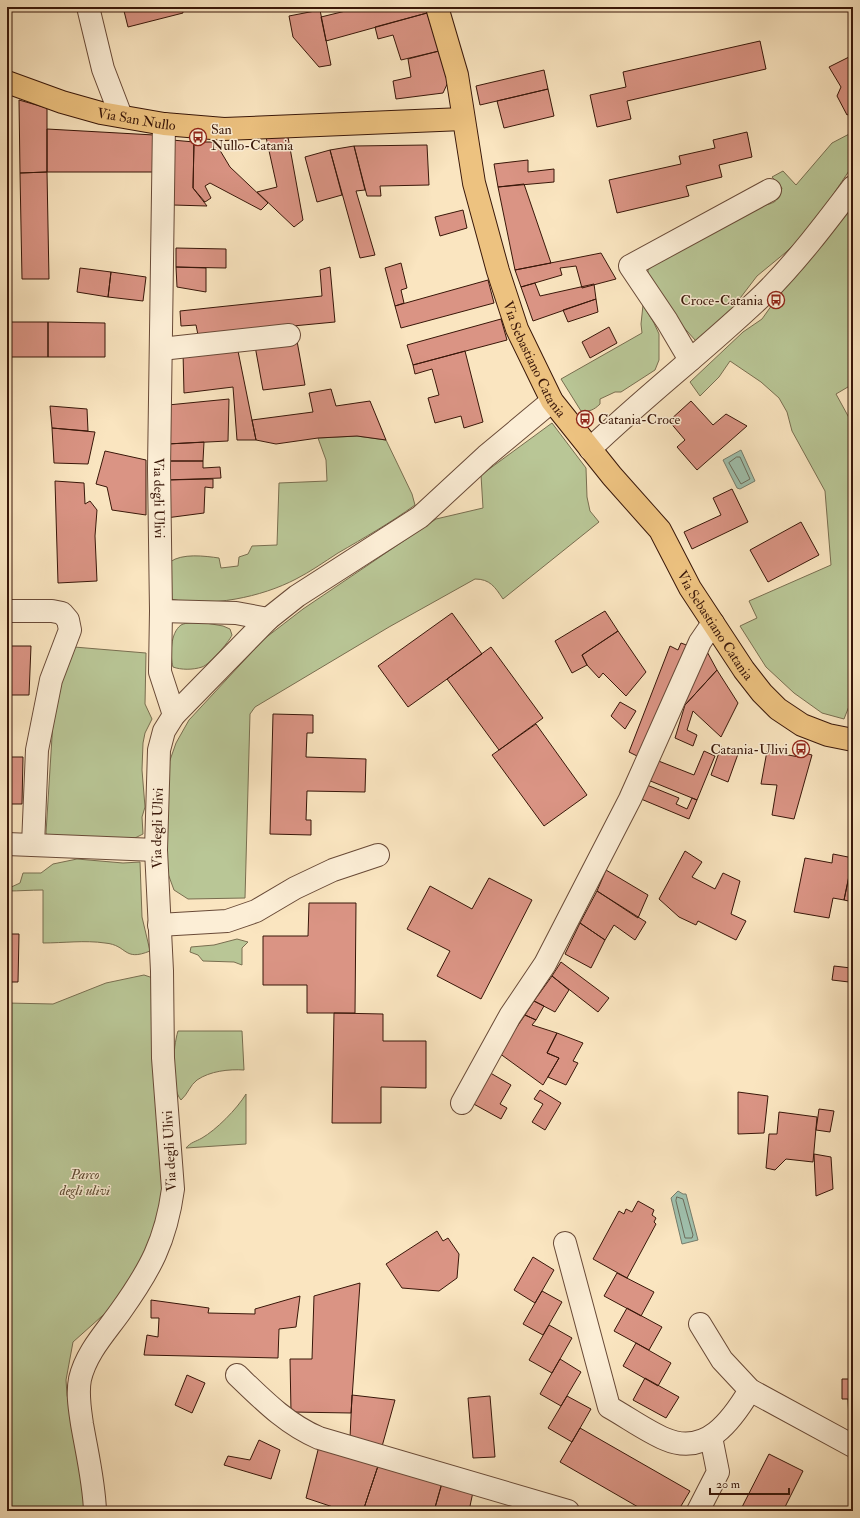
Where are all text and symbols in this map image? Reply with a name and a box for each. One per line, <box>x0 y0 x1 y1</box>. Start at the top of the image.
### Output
street label: Via San Nullo <box>96 104 177 134</box>
place label: San Nullo-Catania <box>211 121 293 154</box>
bus stop icon: San Nullo-Catania <box>188 127 208 147</box>
bus stop icon: Croce-Catania <box>766 290 786 310</box>
place label: Croce-Catania <box>681 292 763 309</box>
street label: Via Sebastiano Catania <box>499 299 570 421</box>
bus stop icon: Catania-Croce <box>575 409 595 429</box>
place label: Catania-Croce <box>598 411 681 428</box>
street label: Via degli Ulivi <box>150 457 168 539</box>
street label: Via Sebastiano Catania <box>673 568 757 684</box>
bus stop icon: Catania-Ulivi <box>791 739 811 759</box>
place label: Catania-Ulivi <box>710 741 788 758</box>
street label: Via degli Ulivi <box>148 787 167 869</box>
street label: Via degli Ulivi <box>159 1110 180 1192</box>
park label: Parco degli ulivi <box>59 1166 110 1199</box>
scale bar <box>710 1470 789 1496</box>
text: 20 m <box>716 1477 741 1492</box>

